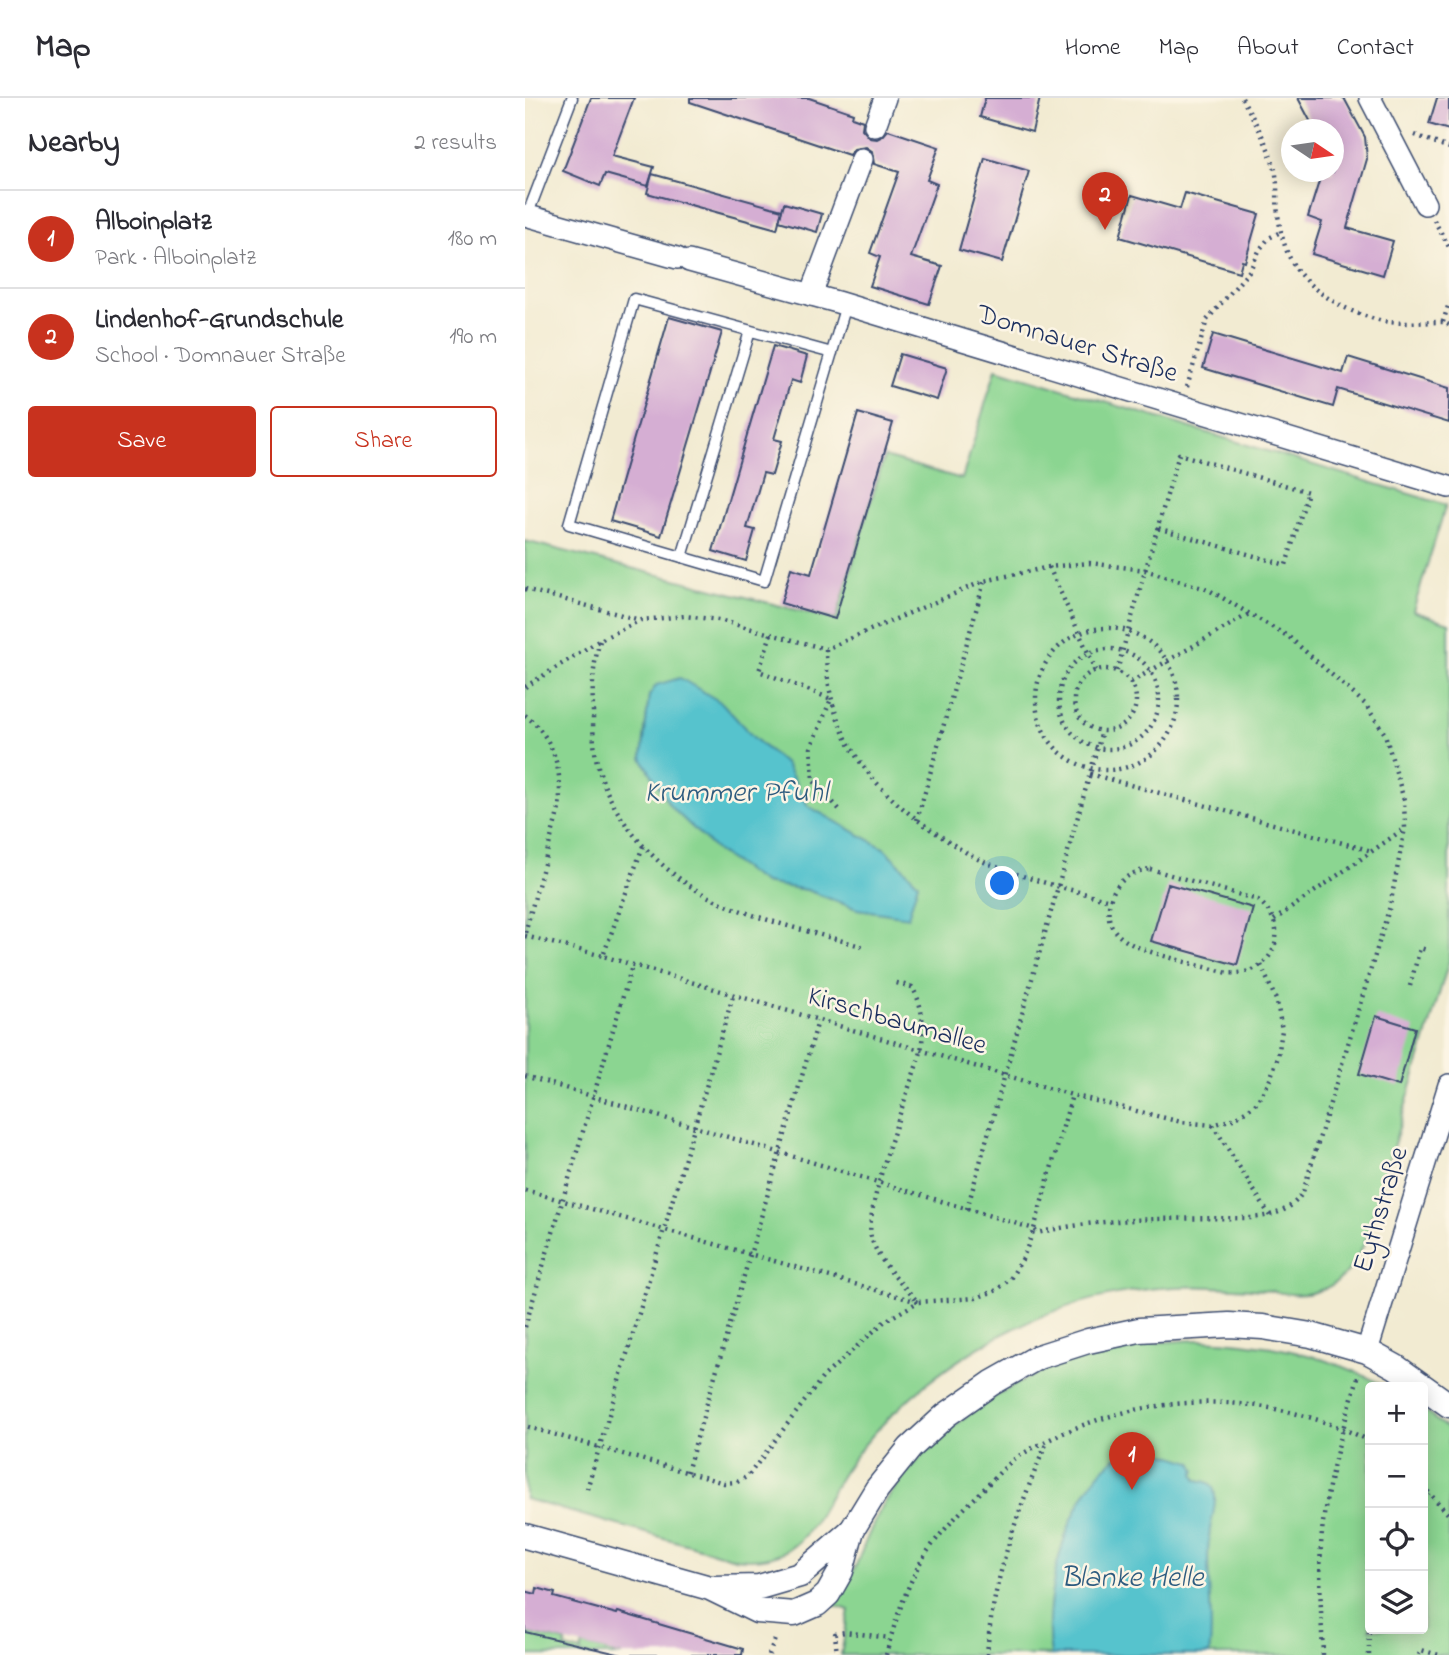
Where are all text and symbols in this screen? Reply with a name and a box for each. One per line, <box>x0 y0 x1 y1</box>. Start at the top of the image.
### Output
text: Map <box>35 24 91 72</box>
text: Home <box>1065 31 1121 66</box>
text: Map <box>1159 31 1199 66</box>
text: About <box>1237 31 1299 66</box>
text: Contact <box>1337 31 1414 66</box>
north arrow <box>1281 119 1344 182</box>
text: Nearby <box>28 122 120 166</box>
text: 2 results <box>414 127 497 160</box>
pin: 2 <box>1082 172 1128 230</box>
text: Alboinplatz <box>95 204 212 242</box>
text: 1 <box>47 223 55 256</box>
text: 180 m <box>448 223 497 256</box>
text: Park · Alboinplatz <box>95 242 256 275</box>
street label: Domnauer Straße <box>970 295 1183 395</box>
text: Lindenhof-Grundschule <box>95 302 343 340</box>
text: 2 <box>45 321 57 354</box>
text: 190 m <box>449 321 497 354</box>
text: School · Domnauer Straße <box>95 340 346 373</box>
button: Save <box>28 406 256 477</box>
button: Share <box>270 406 497 477</box>
water label: Krummer Pfuhl <box>644 772 832 816</box>
your location <box>985 866 1019 900</box>
street label: Kirschbaumallee <box>803 977 992 1067</box>
street label: Eythstraße <box>1343 1141 1421 1278</box>
map controls <box>1365 1382 1428 1634</box>
button: + <box>1365 1382 1428 1445</box>
pin: 1 <box>1109 1432 1155 1490</box>
button: − <box>1365 1445 1428 1508</box>
button: locate <box>1365 1508 1428 1571</box>
water label: Blanke Helle <box>1061 1557 1205 1601</box>
button: layers <box>1365 1571 1428 1634</box>

